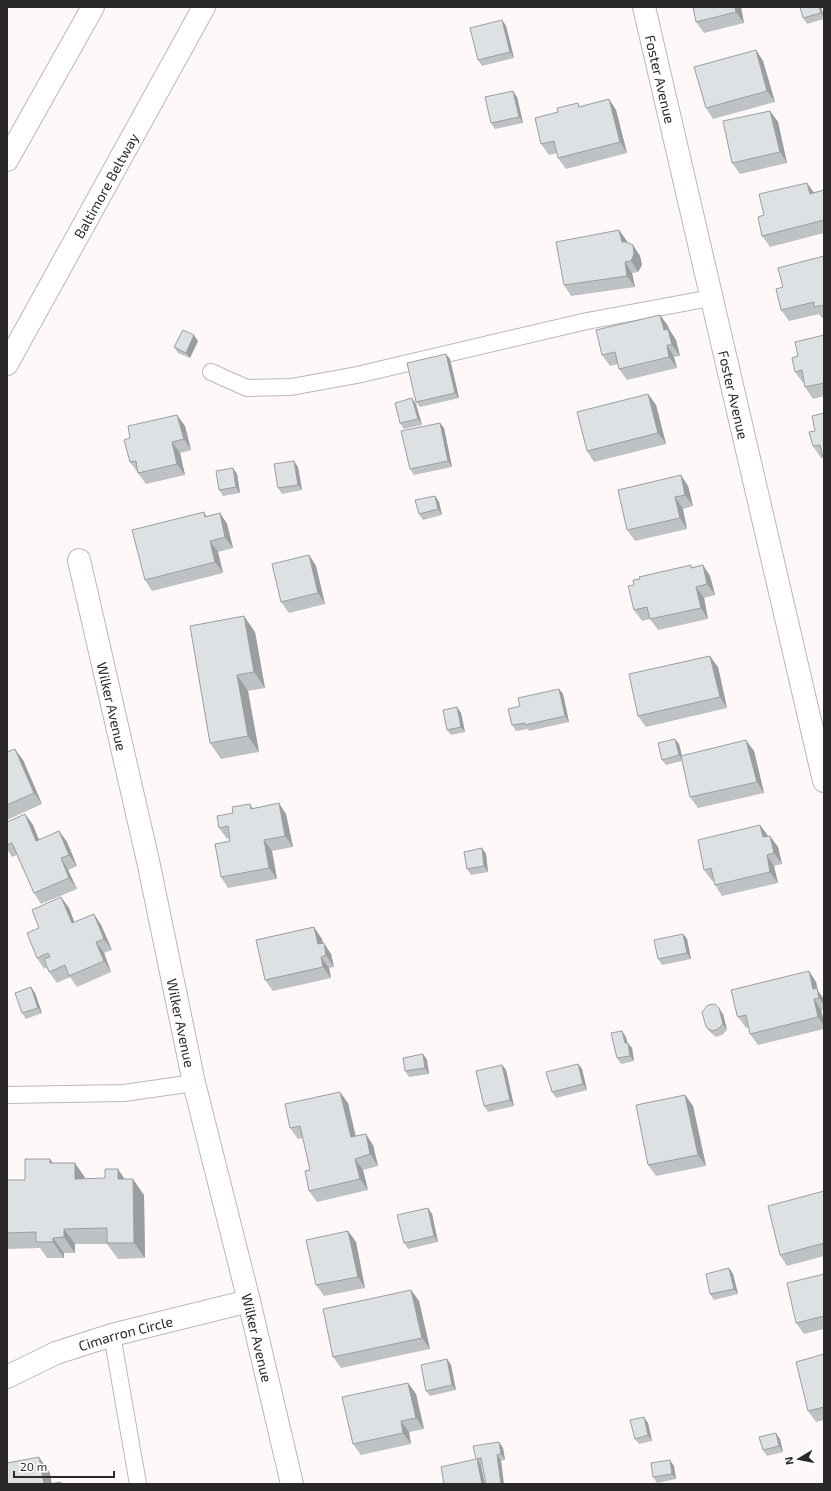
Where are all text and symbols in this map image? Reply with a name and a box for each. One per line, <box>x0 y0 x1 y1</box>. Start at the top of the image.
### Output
street label: Foster Avenue <box>642 33 679 125</box>
street label: Baltimore Beltway <box>70 129 142 241</box>
street label: Foster Avenue <box>716 349 753 441</box>
street label: Wilker Avenue <box>94 660 131 752</box>
street label: Wilker Avenue <box>164 977 199 1069</box>
street label: Wilker Avenue <box>239 1292 276 1384</box>
street label: Cimarron Circle <box>76 1312 174 1354</box>
north arrow <box>779 1439 819 1479</box>
scale bar <box>14 1453 114 1479</box>
text: N <box>782 1456 796 1466</box>
text: 20 m <box>20 1459 47 1473</box>

